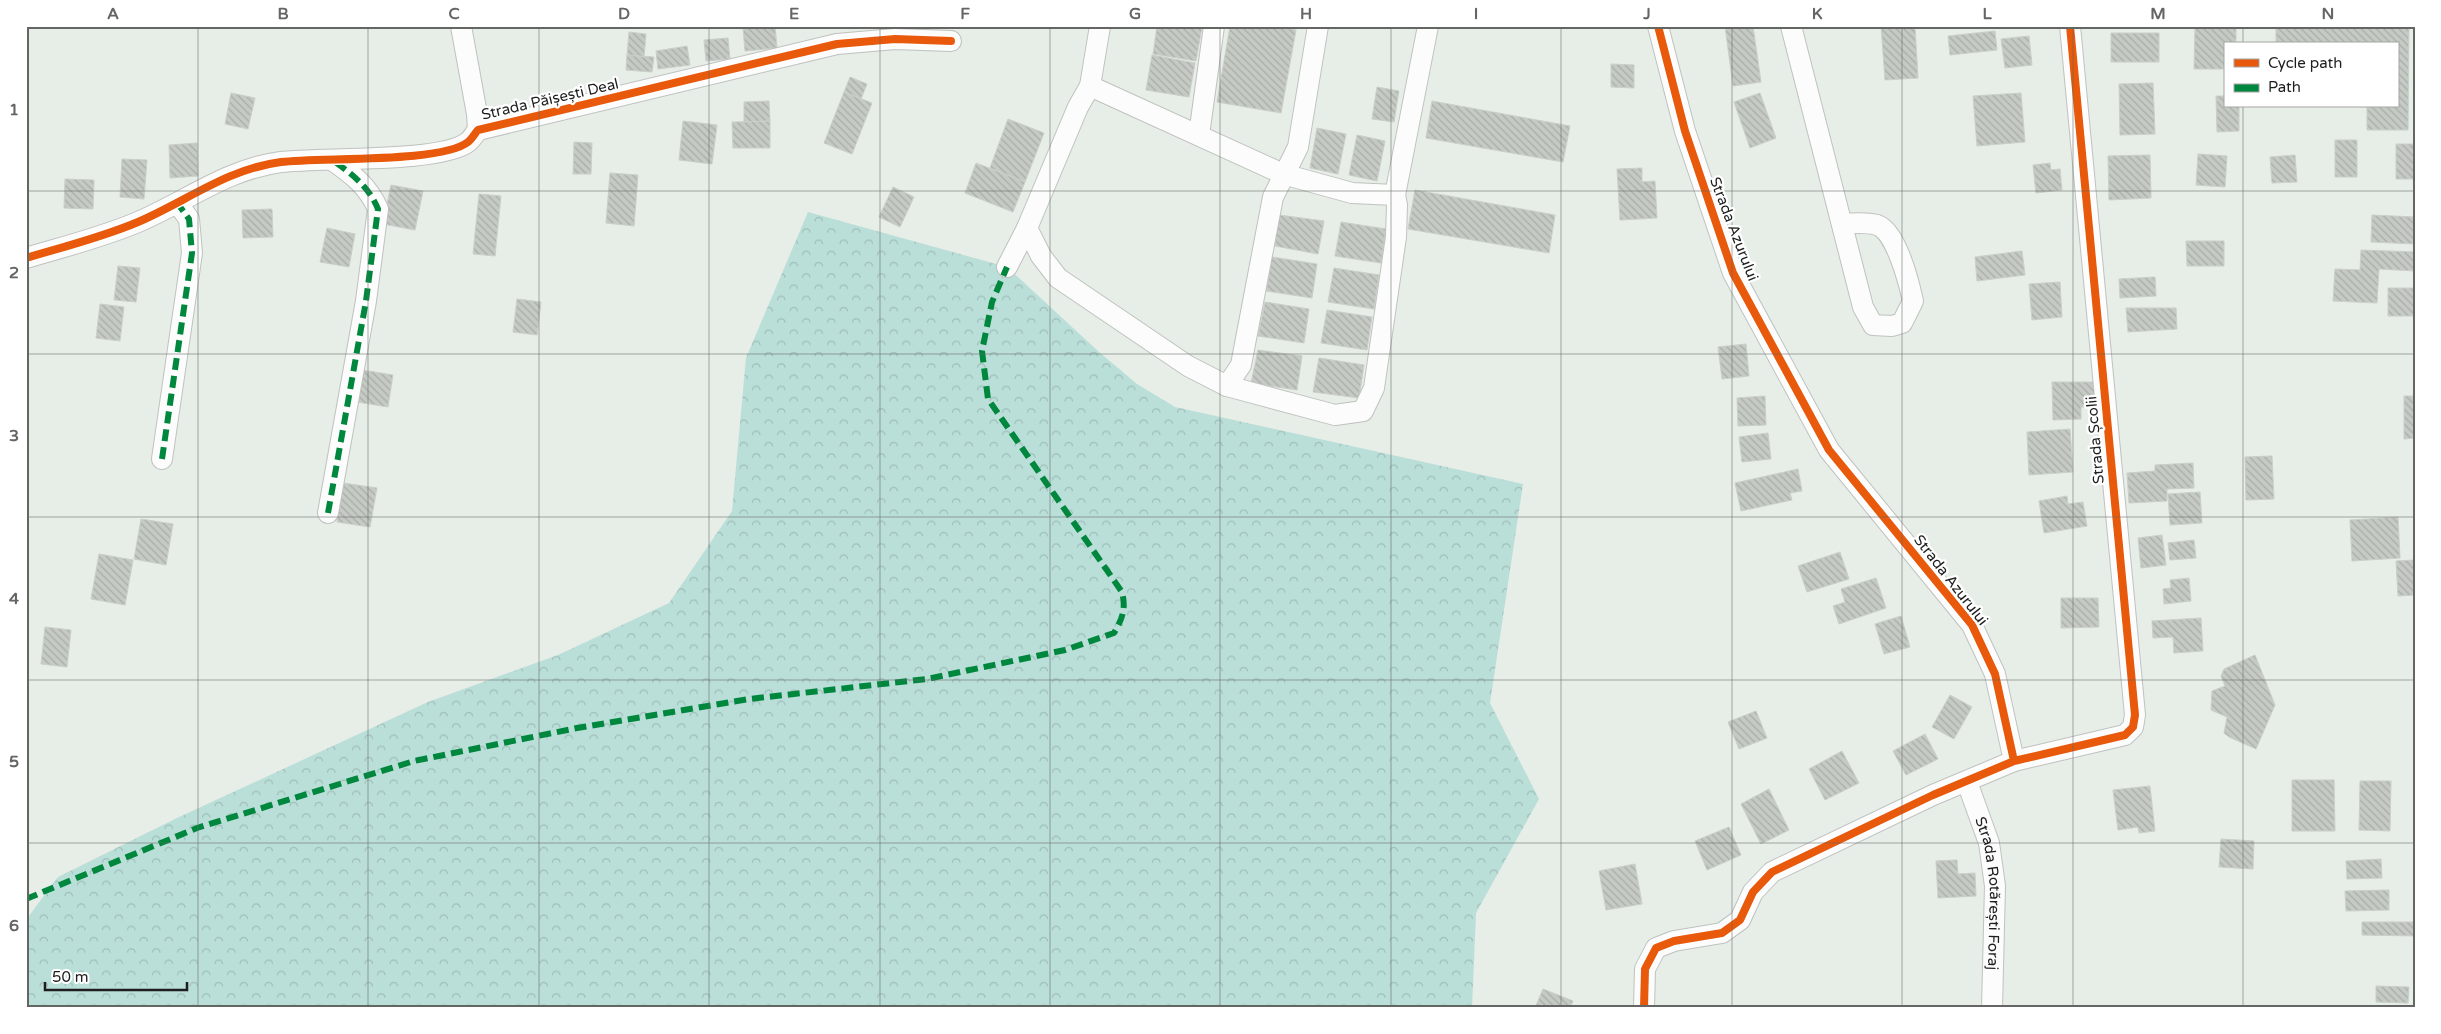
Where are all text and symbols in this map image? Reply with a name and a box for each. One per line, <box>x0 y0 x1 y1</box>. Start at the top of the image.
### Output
text: A <box>107 4 119 24</box>
text: B <box>277 4 289 24</box>
text: C <box>448 4 460 24</box>
text: D <box>618 4 630 24</box>
text: E <box>789 4 799 24</box>
text: F <box>960 4 970 24</box>
text: G <box>1129 4 1141 24</box>
text: H <box>1300 4 1312 24</box>
text: I <box>1474 4 1478 24</box>
text: J <box>1642 4 1651 24</box>
text: K <box>1812 4 1823 24</box>
text: L <box>1982 4 1992 24</box>
text: M <box>2150 4 2166 24</box>
text: N <box>2322 4 2334 24</box>
legend <box>2224 42 2398 108</box>
text: Cycle path <box>2268 54 2342 72</box>
street label: Strada Păișești Deal <box>480 74 620 124</box>
text: Path <box>2268 78 2301 96</box>
text: 1 <box>9 100 19 120</box>
street label: Strada Azurului <box>1706 174 1762 284</box>
text: 2 <box>9 263 19 283</box>
street label: Strada Școlii <box>2082 395 2108 485</box>
text: 3 <box>9 426 19 446</box>
street label: Strada Azurului <box>1910 531 1992 629</box>
text: 4 <box>9 589 19 609</box>
text: 5 <box>9 752 19 772</box>
street label: Strada Rotărești Foraj <box>1971 814 2004 970</box>
text: 6 <box>9 916 19 936</box>
scale bar <box>45 959 188 991</box>
text: 50 m <box>52 968 89 986</box>

